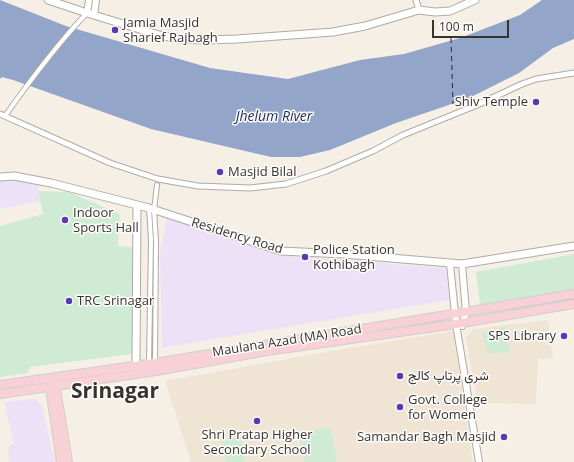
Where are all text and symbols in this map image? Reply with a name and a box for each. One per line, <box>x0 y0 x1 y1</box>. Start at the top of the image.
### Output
scale bar <box>434 12 511 38</box>
place label: Jamia Masjid Sharief Rajbagh <box>123 15 218 46</box>
text: 100 m <box>439 18 474 35</box>
marker: Jamia Masjid Sharief Rajbagh <box>110 25 120 35</box>
place label: Shiv Temple <box>455 94 528 110</box>
marker: Shiv Temple <box>531 97 541 107</box>
water label: Jhelum River <box>236 109 312 125</box>
place label: Masjid Bilal <box>228 164 296 180</box>
marker: Masjid Bilal <box>215 167 225 177</box>
place label: Indoor Sports Hall <box>73 205 139 236</box>
marker: Indoor Sports Hall <box>60 215 70 225</box>
street label: Residency Road <box>189 215 285 257</box>
place label: Police Station Kothibagh <box>313 242 395 273</box>
marker: Police Station Kothibagh <box>300 252 310 262</box>
place label: TRC Srinagar <box>77 293 154 309</box>
marker: TRC Srinagar <box>64 296 74 306</box>
street label: Maulana Azad (MA) Road <box>211 321 363 361</box>
place label: SPS Library <box>488 328 556 344</box>
marker: SPS Library <box>559 331 569 341</box>
place label: شری پرتاپ کالج <box>408 368 489 384</box>
marker: شری پرتاپ کالج <box>395 371 405 381</box>
district label: Srinagar <box>71 379 159 405</box>
place label: Govt. College for Women <box>408 392 487 423</box>
marker: Govt. College for Women <box>395 402 405 412</box>
marker: Shri Pratap Higher Secondary School <box>252 416 262 426</box>
place label: Shri Pratap Higher Secondary School <box>201 427 313 458</box>
place label: Samandar Bagh Masjid <box>357 429 496 445</box>
marker: Samandar Bagh Masjid <box>499 432 509 442</box>

